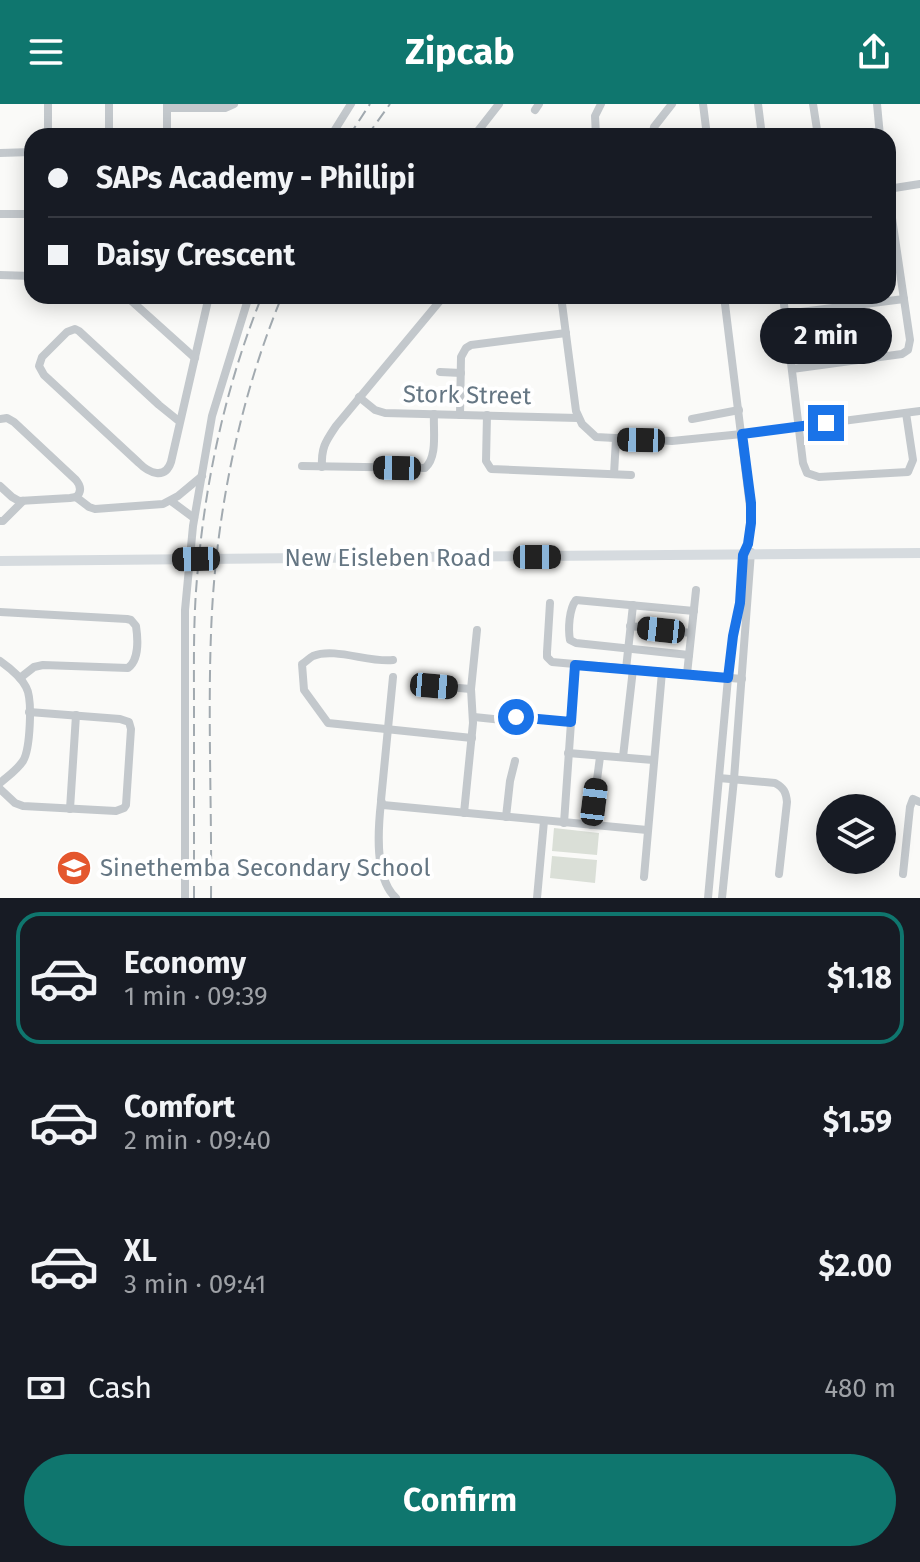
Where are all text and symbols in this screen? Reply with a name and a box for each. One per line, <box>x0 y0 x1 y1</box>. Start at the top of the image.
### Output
icon: menu <box>24 30 68 74</box>
text: Zipcab <box>405 30 515 74</box>
icon: share <box>852 30 896 74</box>
text: SAPs Academy - Phillipi <box>96 160 415 196</box>
text: Daisy Crescent <box>96 237 295 273</box>
callout: 2 min <box>760 307 892 363</box>
text: 2 min <box>794 320 858 351</box>
street label: Stork Street <box>403 380 532 410</box>
route end <box>808 405 844 441</box>
car <box>617 428 665 452</box>
car <box>373 456 421 480</box>
street label: New Eisleben Road <box>285 544 491 572</box>
car <box>513 545 561 569</box>
car <box>172 547 220 571</box>
car <box>636 616 686 644</box>
car <box>409 672 459 700</box>
route start <box>498 699 534 735</box>
car <box>579 777 609 827</box>
map controls <box>816 794 896 874</box>
button: layers <box>816 794 896 874</box>
school or university icon: Sinethemba Secondary School <box>55 849 93 887</box>
place label: Sinethemba Secondary School <box>100 854 431 882</box>
icon: car <box>28 942 100 1014</box>
text: Economy <box>124 945 246 981</box>
text: $1.18 <box>827 960 892 996</box>
text: 1 min · 09:39 <box>124 981 268 1012</box>
icon: car <box>28 1086 100 1158</box>
text: Comfort <box>124 1089 235 1125</box>
text: $1.59 <box>823 1104 892 1140</box>
text: 2 min · 09:40 <box>124 1125 271 1156</box>
icon: car <box>28 1230 100 1302</box>
text: XL <box>124 1233 157 1269</box>
text: $2.00 <box>818 1248 892 1284</box>
text: 3 min · 09:41 <box>124 1269 266 1300</box>
icon: cash <box>24 1366 68 1410</box>
text: Cash <box>88 1370 152 1406</box>
text: 480 m <box>824 1373 896 1404</box>
button: Confirm <box>24 1454 896 1546</box>

